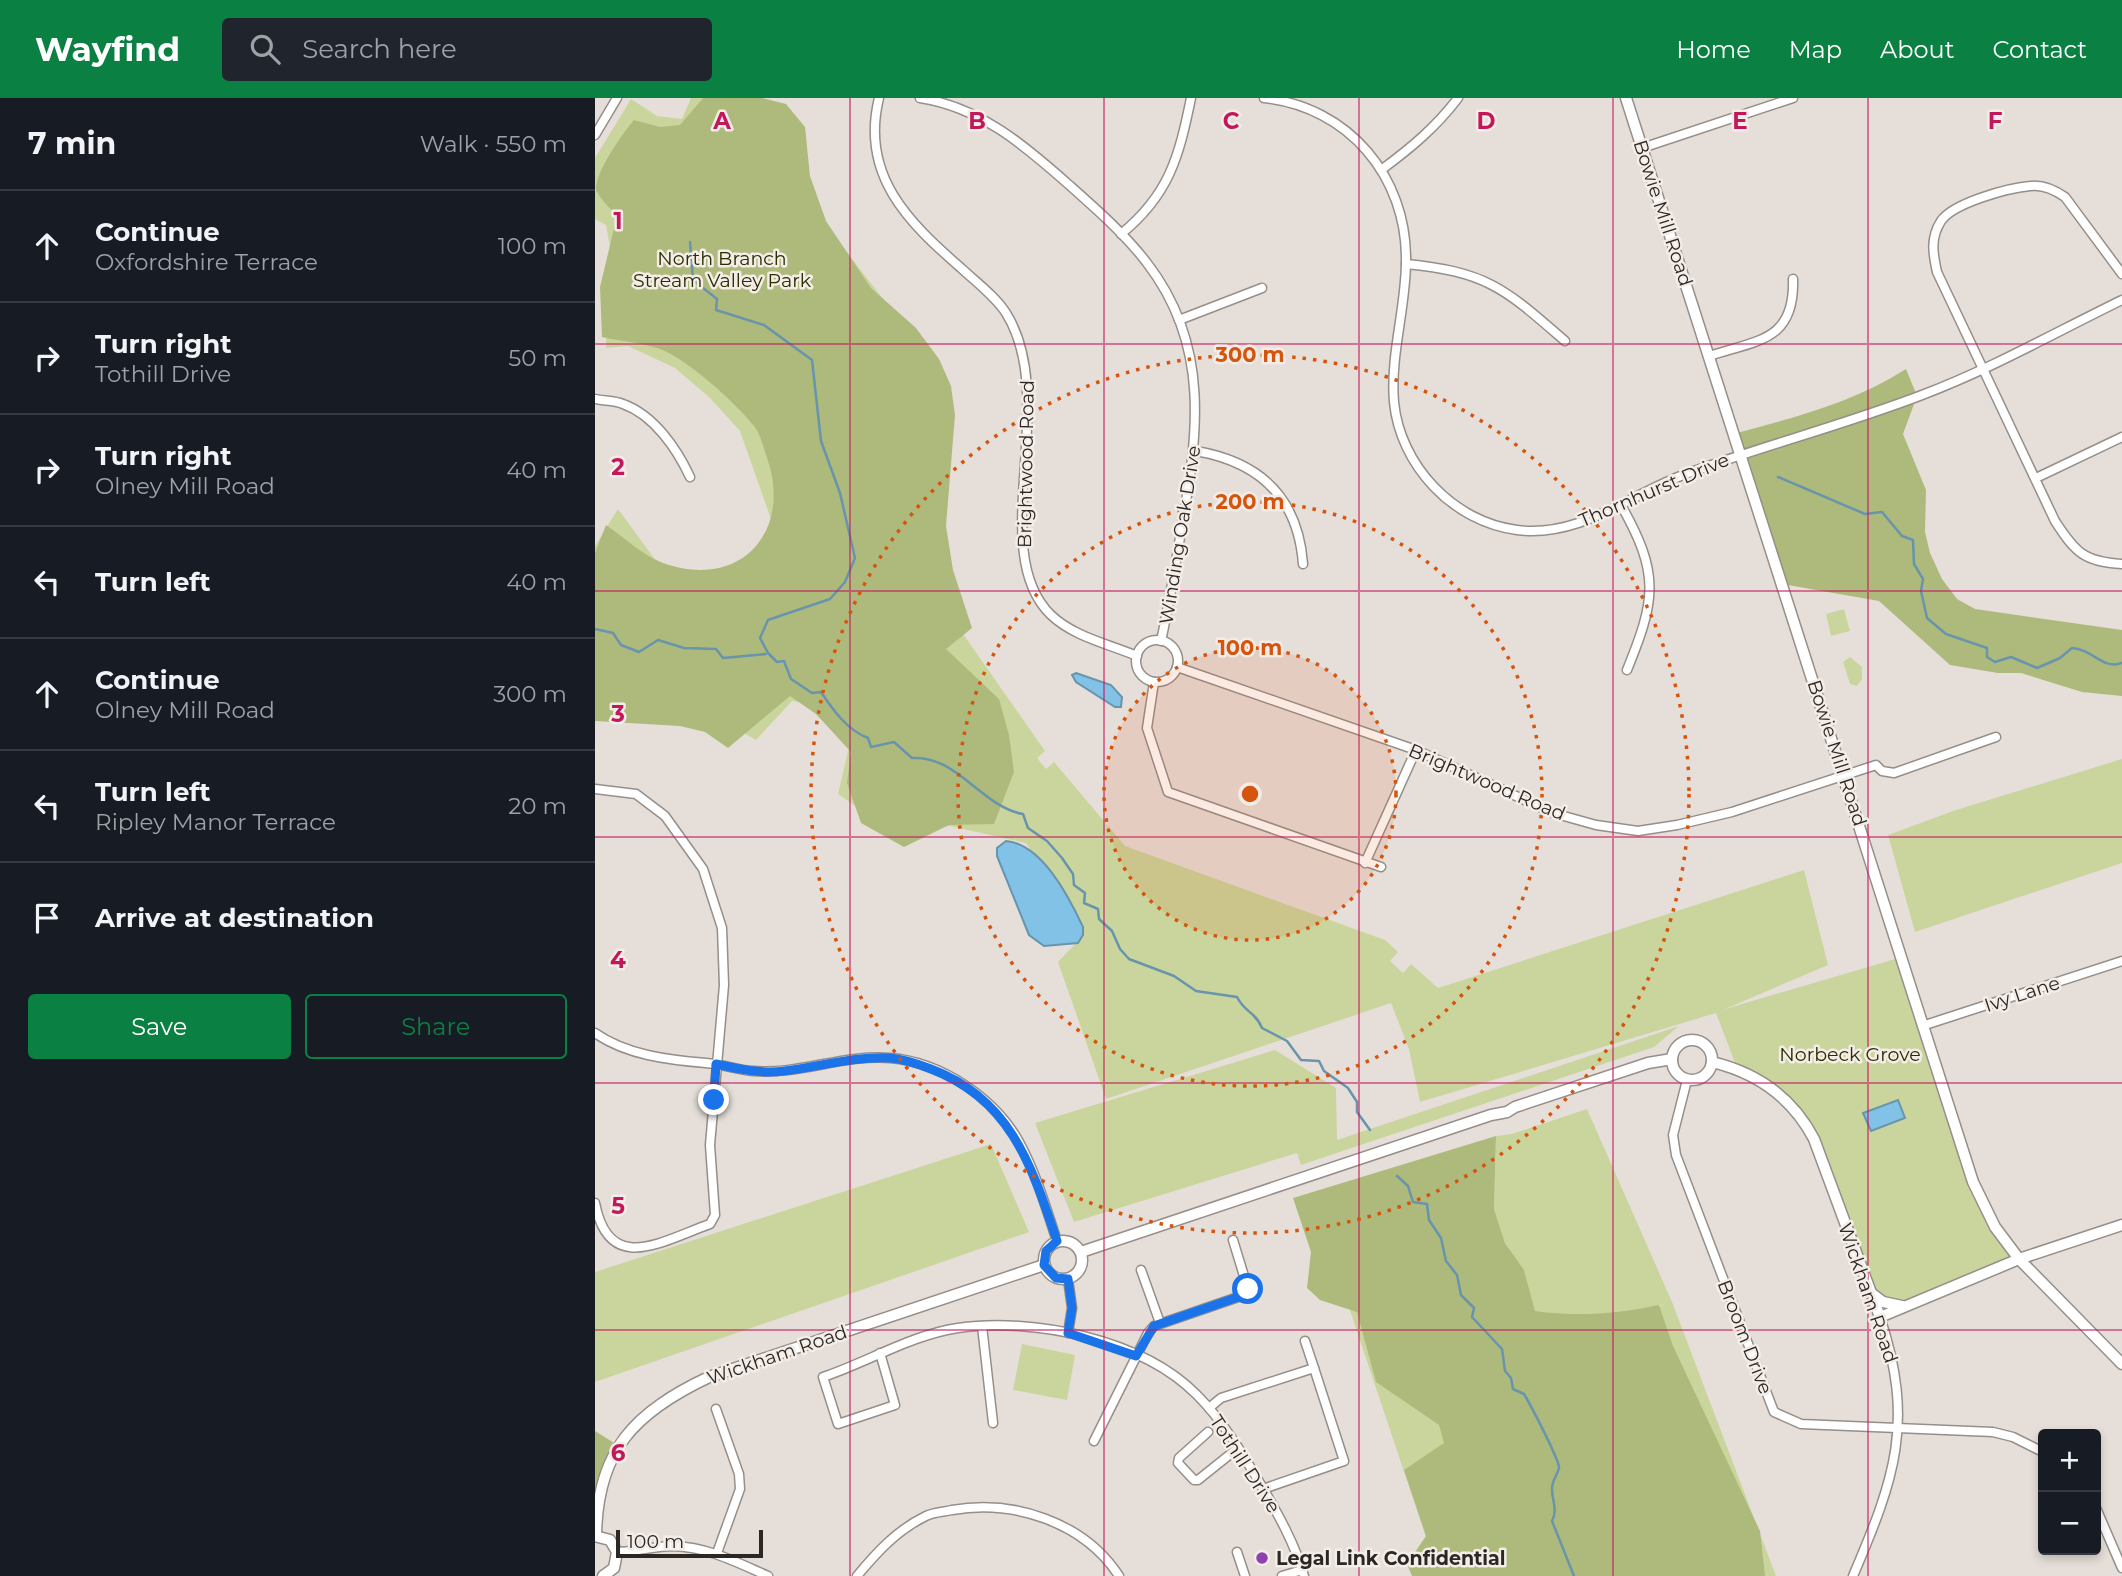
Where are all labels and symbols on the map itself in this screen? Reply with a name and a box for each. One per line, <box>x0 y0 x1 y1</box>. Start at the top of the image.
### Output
text: A <box>712 107 731 135</box>
text: B <box>968 107 986 135</box>
text: C <box>1223 107 1240 135</box>
text: D <box>1477 107 1496 135</box>
text: E <box>1732 107 1748 135</box>
text: F <box>1988 107 2003 135</box>
street label: Bowie Mill Road <box>1629 137 1697 289</box>
text: 1 <box>613 207 623 235</box>
park label: North Branch Stream Valley Park <box>633 247 812 292</box>
text: 300 m <box>1215 342 1284 367</box>
street label: Brightwood Road <box>1013 380 1039 548</box>
street label: Winding Oak Drive <box>1154 444 1206 626</box>
street label: Thornhurst Drive <box>1575 448 1733 532</box>
text: 2 <box>611 453 625 481</box>
text: 200 m <box>1216 489 1284 514</box>
text: 100 m <box>1218 635 1282 660</box>
street label: Bowie Mill Road <box>1803 677 1871 829</box>
text: 3 <box>610 700 625 728</box>
street label: Brightwood Road <box>1405 739 1569 825</box>
centre of rings <box>1238 782 1262 806</box>
text: 4 <box>610 946 626 974</box>
street label: Ivy Lane <box>1981 971 2063 1017</box>
park label: Norbeck Grove <box>1779 1043 1921 1066</box>
route end <box>698 1084 729 1115</box>
text: 5 <box>611 1192 625 1220</box>
street label: Wickham Road <box>1833 1220 1903 1366</box>
route start <box>1232 1273 1263 1304</box>
street label: Broom Drive <box>1713 1277 1777 1397</box>
street label: Wickham Road <box>704 1320 850 1390</box>
street label: Tothill Drive <box>1205 1411 1285 1517</box>
text: 6 <box>611 1439 626 1467</box>
scale bar <box>616 1527 763 1559</box>
place label: Legal Link Confidential <box>1276 1547 1505 1570</box>
marker: Legal Link Confidential <box>1254 1550 1270 1566</box>

